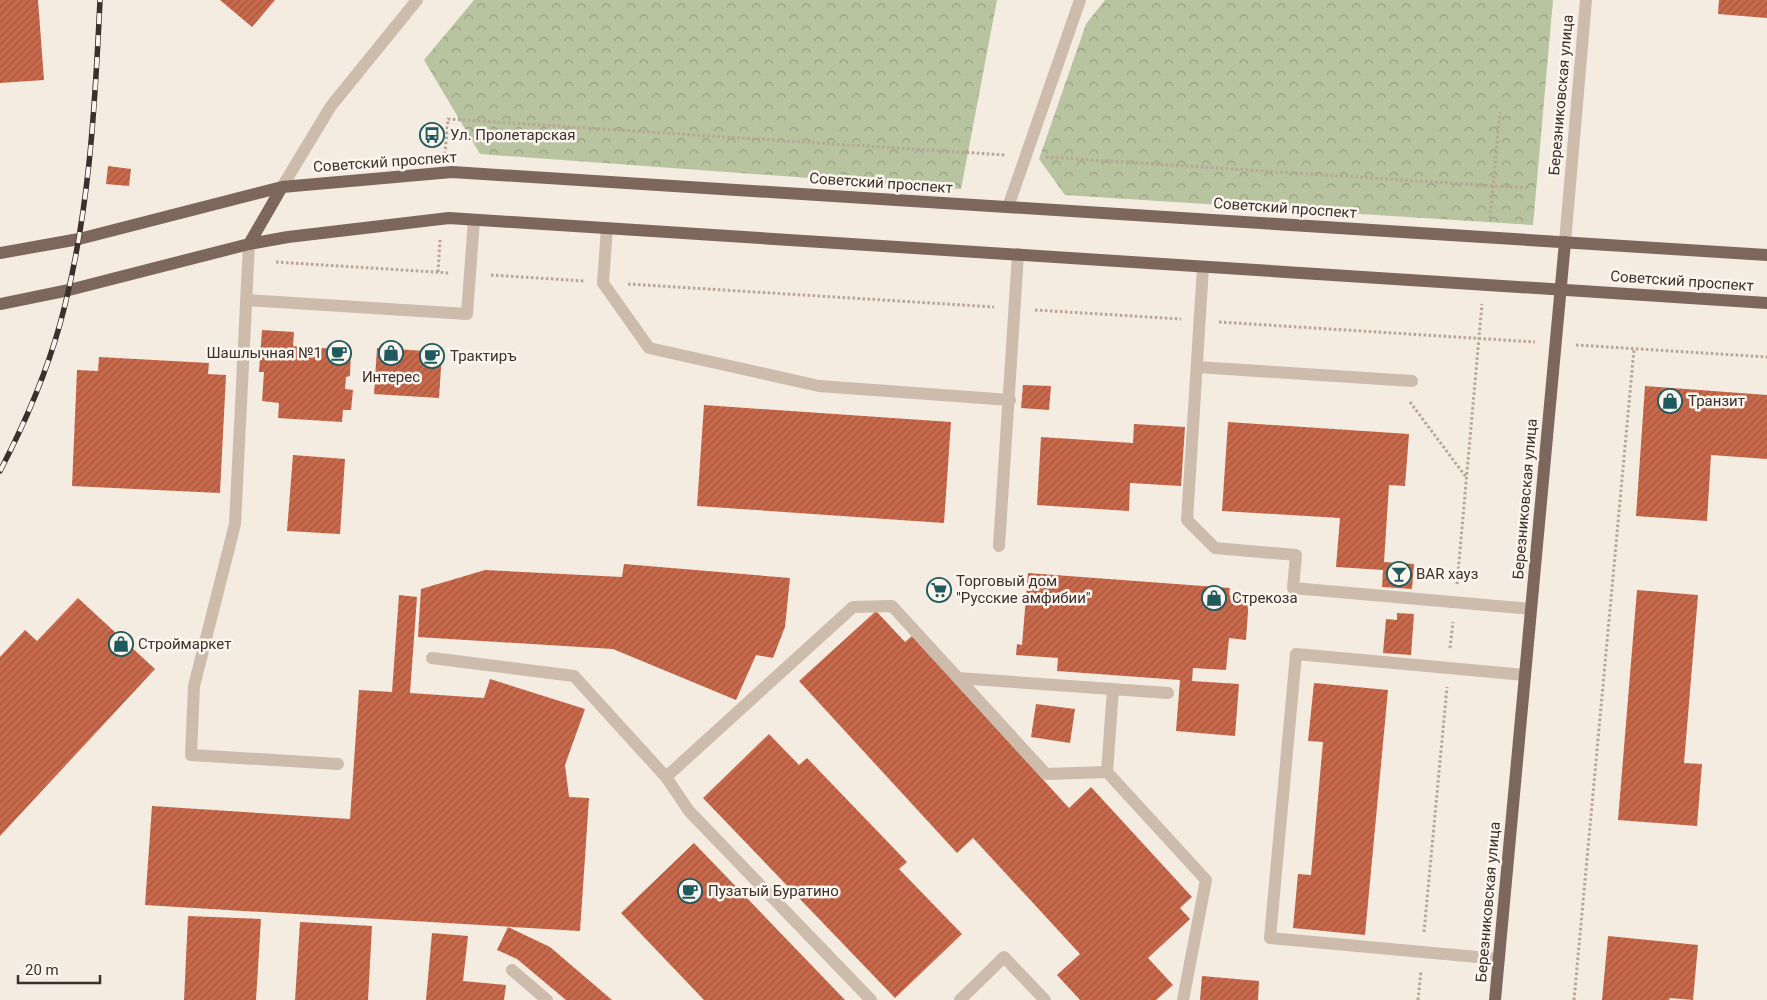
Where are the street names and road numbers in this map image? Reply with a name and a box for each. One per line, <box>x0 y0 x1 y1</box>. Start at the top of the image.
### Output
street label: Березниковская улица <box>1545 14 1577 176</box>
street label: Советский проспект <box>313 148 457 176</box>
street label: Советский проспект <box>809 169 953 197</box>
street label: Советский проспект <box>1213 194 1357 222</box>
street label: Советский проспект <box>1610 267 1754 295</box>
street label: Березниковская улица <box>1509 418 1541 580</box>
street label: Березниковская улица <box>1472 821 1504 983</box>

